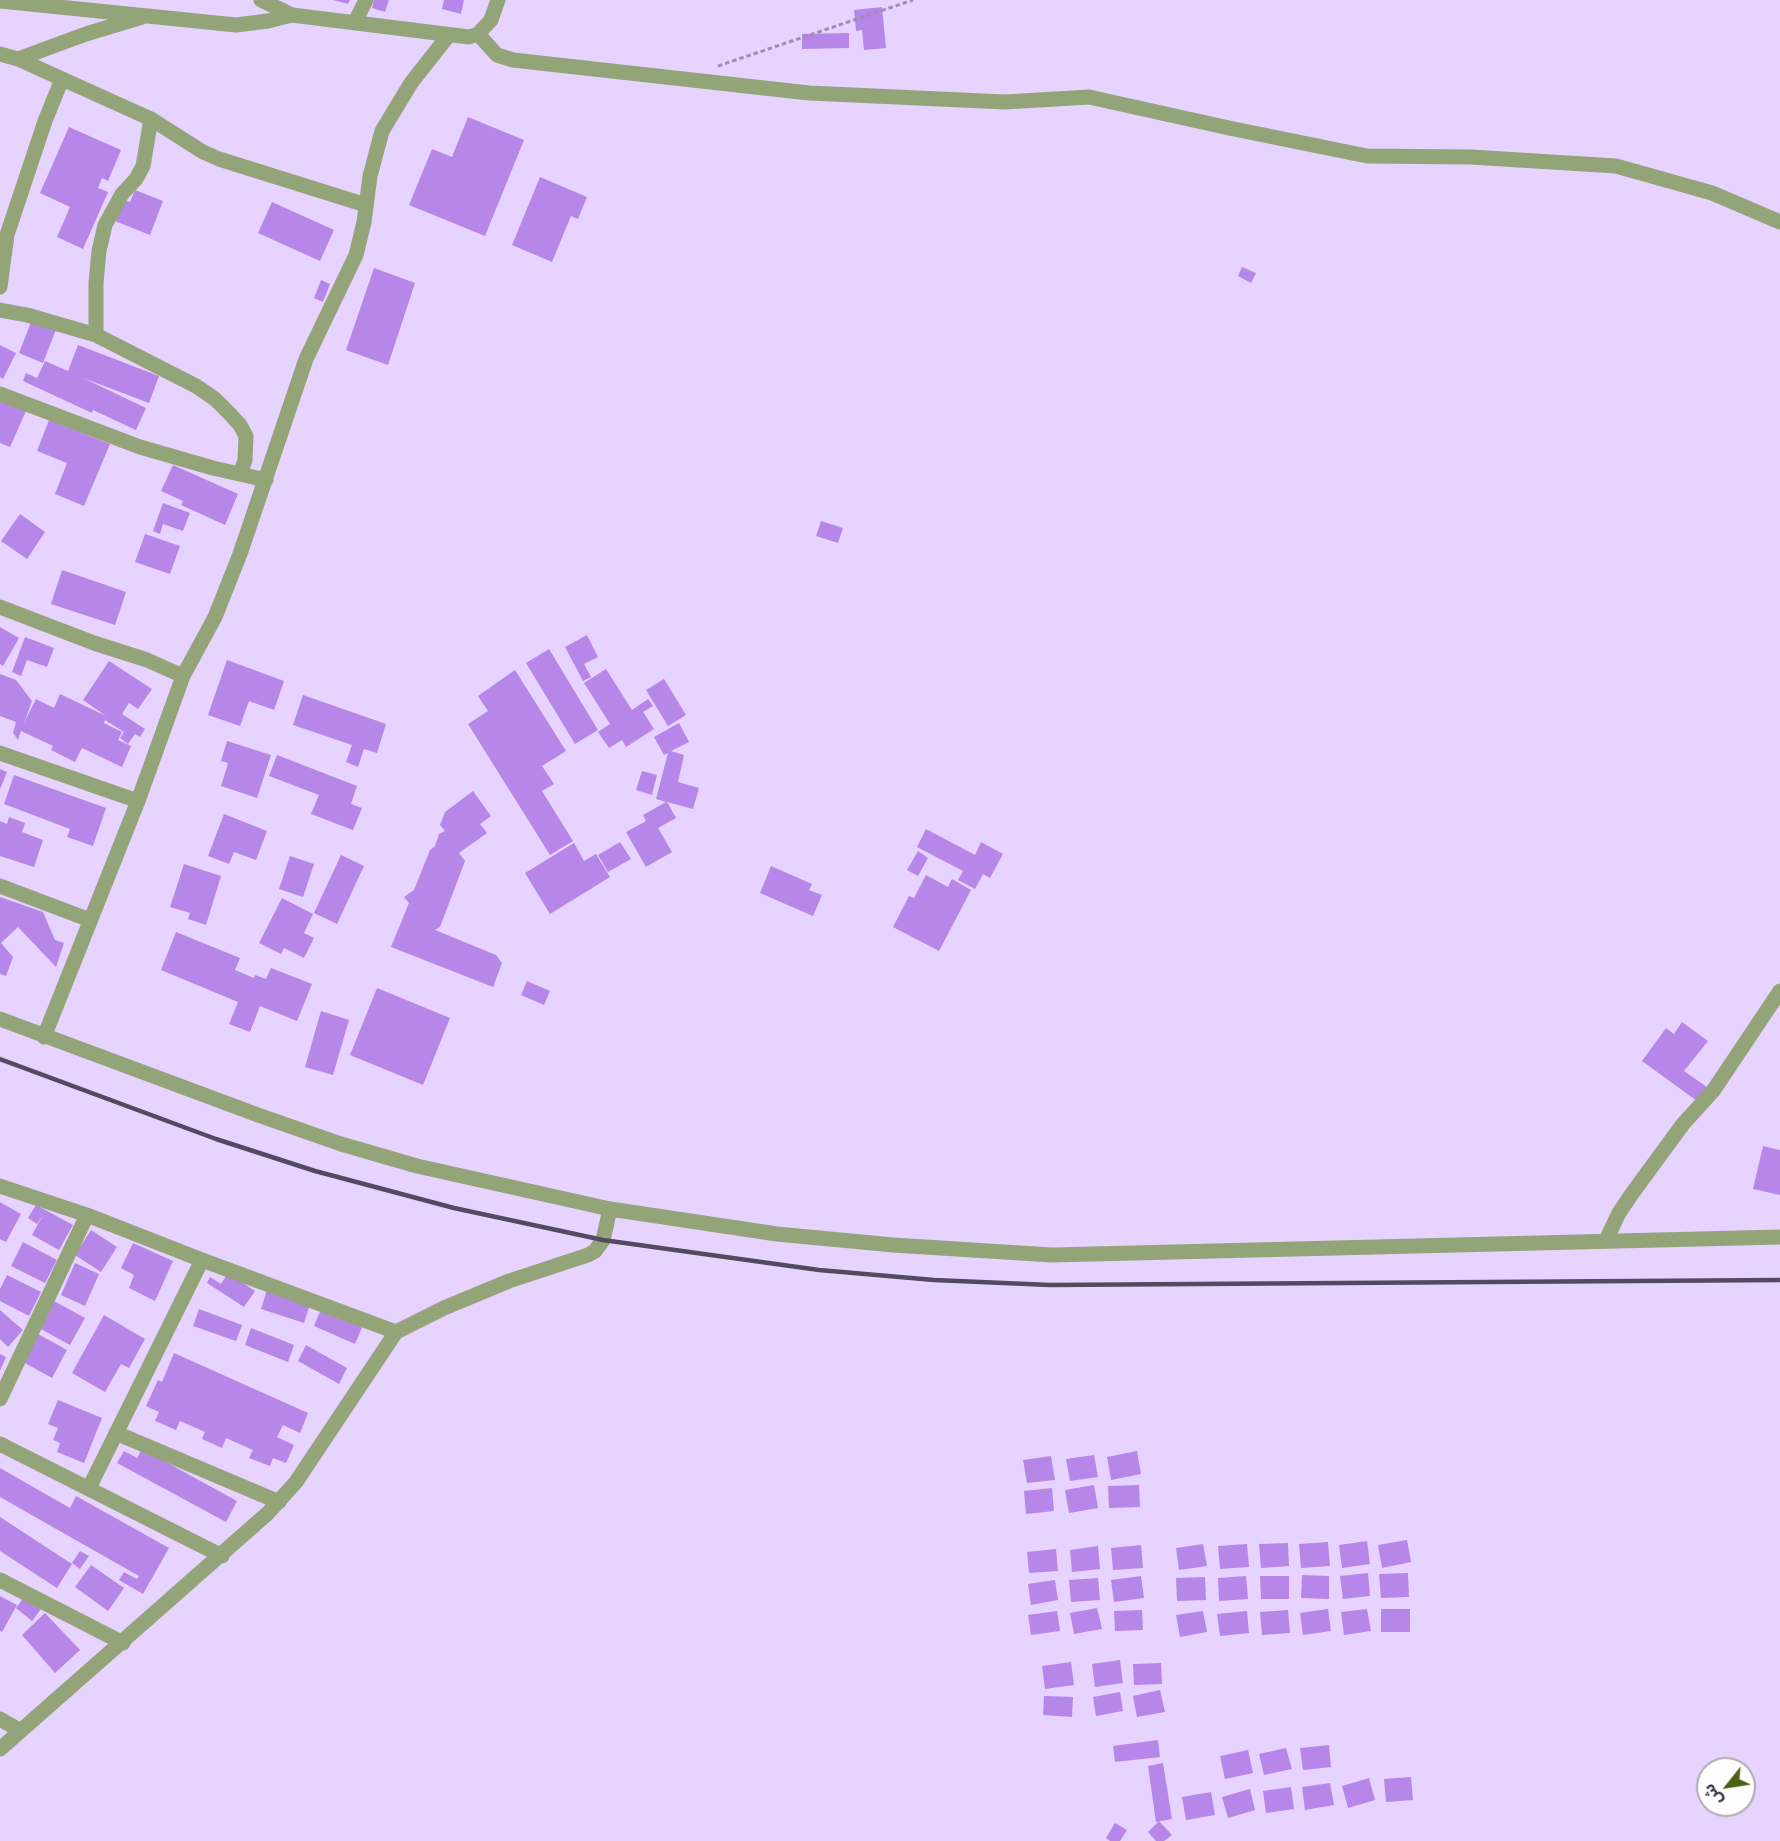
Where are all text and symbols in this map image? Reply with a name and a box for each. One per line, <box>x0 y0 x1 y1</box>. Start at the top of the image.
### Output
north arrow <box>1696 1757 1756 1817</box>
text: ش <box>1697 1780 1727 1810</box>

